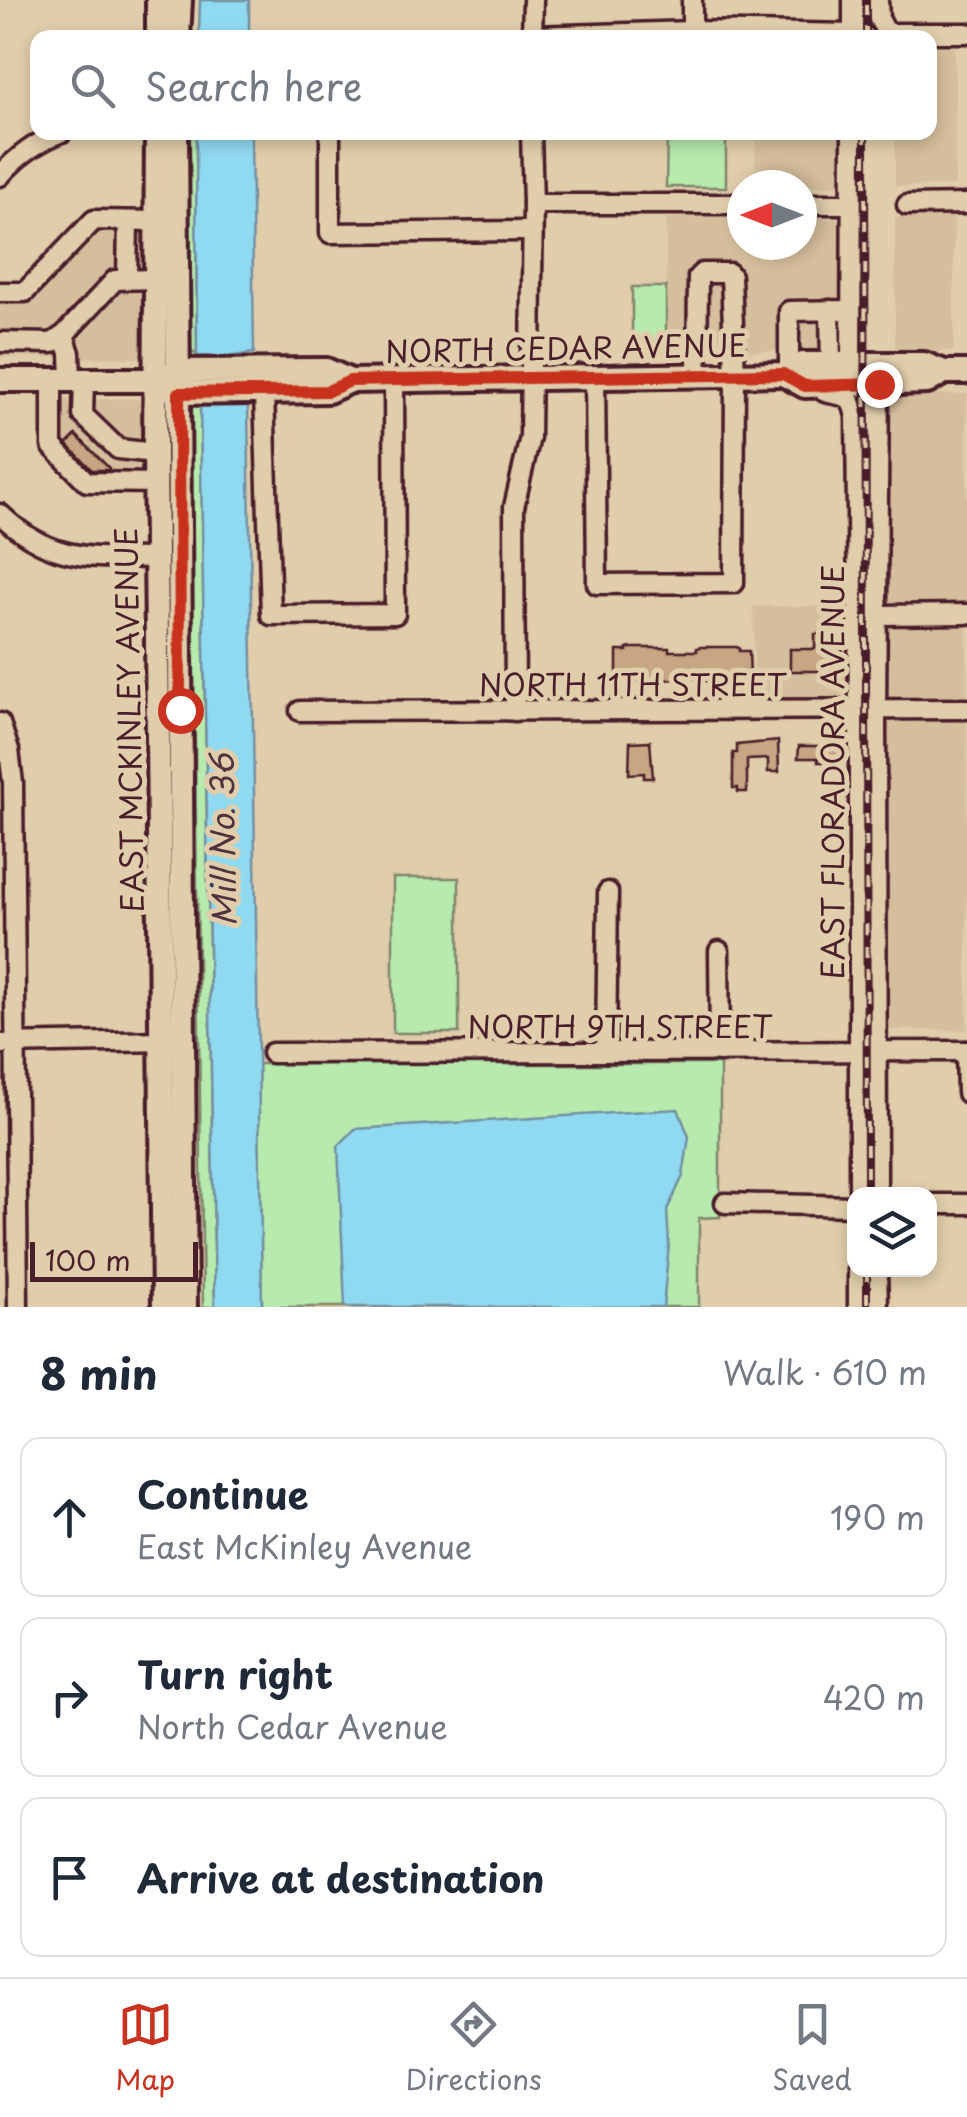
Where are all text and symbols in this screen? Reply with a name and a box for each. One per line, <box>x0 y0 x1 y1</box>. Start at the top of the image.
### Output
search box <box>30 30 937 140</box>
text: Search here <box>145 57 362 114</box>
icon: search <box>65 58 120 113</box>
north arrow <box>727 170 817 260</box>
street label: NORTH CEDAR AVENUE <box>385 321 747 373</box>
route end <box>857 362 903 408</box>
street label: EAST MCKINLEY AVENUE <box>102 527 154 913</box>
street label: EAST FLORADORA AVENUE <box>809 565 854 979</box>
street label: NORTH 11TH STREET <box>479 661 788 706</box>
route start <box>158 688 204 734</box>
water label: Mill No. 36 <box>196 751 247 927</box>
street label: NORTH 9TH STREET <box>467 1003 773 1048</box>
map controls <box>847 1187 937 1277</box>
button: layers <box>847 1187 937 1277</box>
scale bar <box>30 1237 198 1282</box>
text: 100 m <box>45 1238 131 1281</box>
text: 8 min <box>40 1341 158 1404</box>
text: Walk · 610 m <box>723 1348 927 1396</box>
text: Continue <box>137 1465 308 1522</box>
icon: ahead <box>42 1490 97 1545</box>
text: 190 m <box>830 1493 925 1541</box>
text: East McKinley Avenue <box>137 1522 472 1570</box>
text: Turn right <box>137 1645 333 1702</box>
icon: right <box>42 1670 97 1725</box>
text: 420 m <box>823 1673 925 1721</box>
text: North Cedar Avenue <box>137 1702 448 1750</box>
text: Arrive at destination <box>137 1849 545 1906</box>
icon: arrive <box>42 1850 97 1905</box>
tab: Map <box>115 1997 175 2100</box>
tab: Directions <box>406 1997 542 2100</box>
tab: Saved <box>772 1997 852 2100</box>

